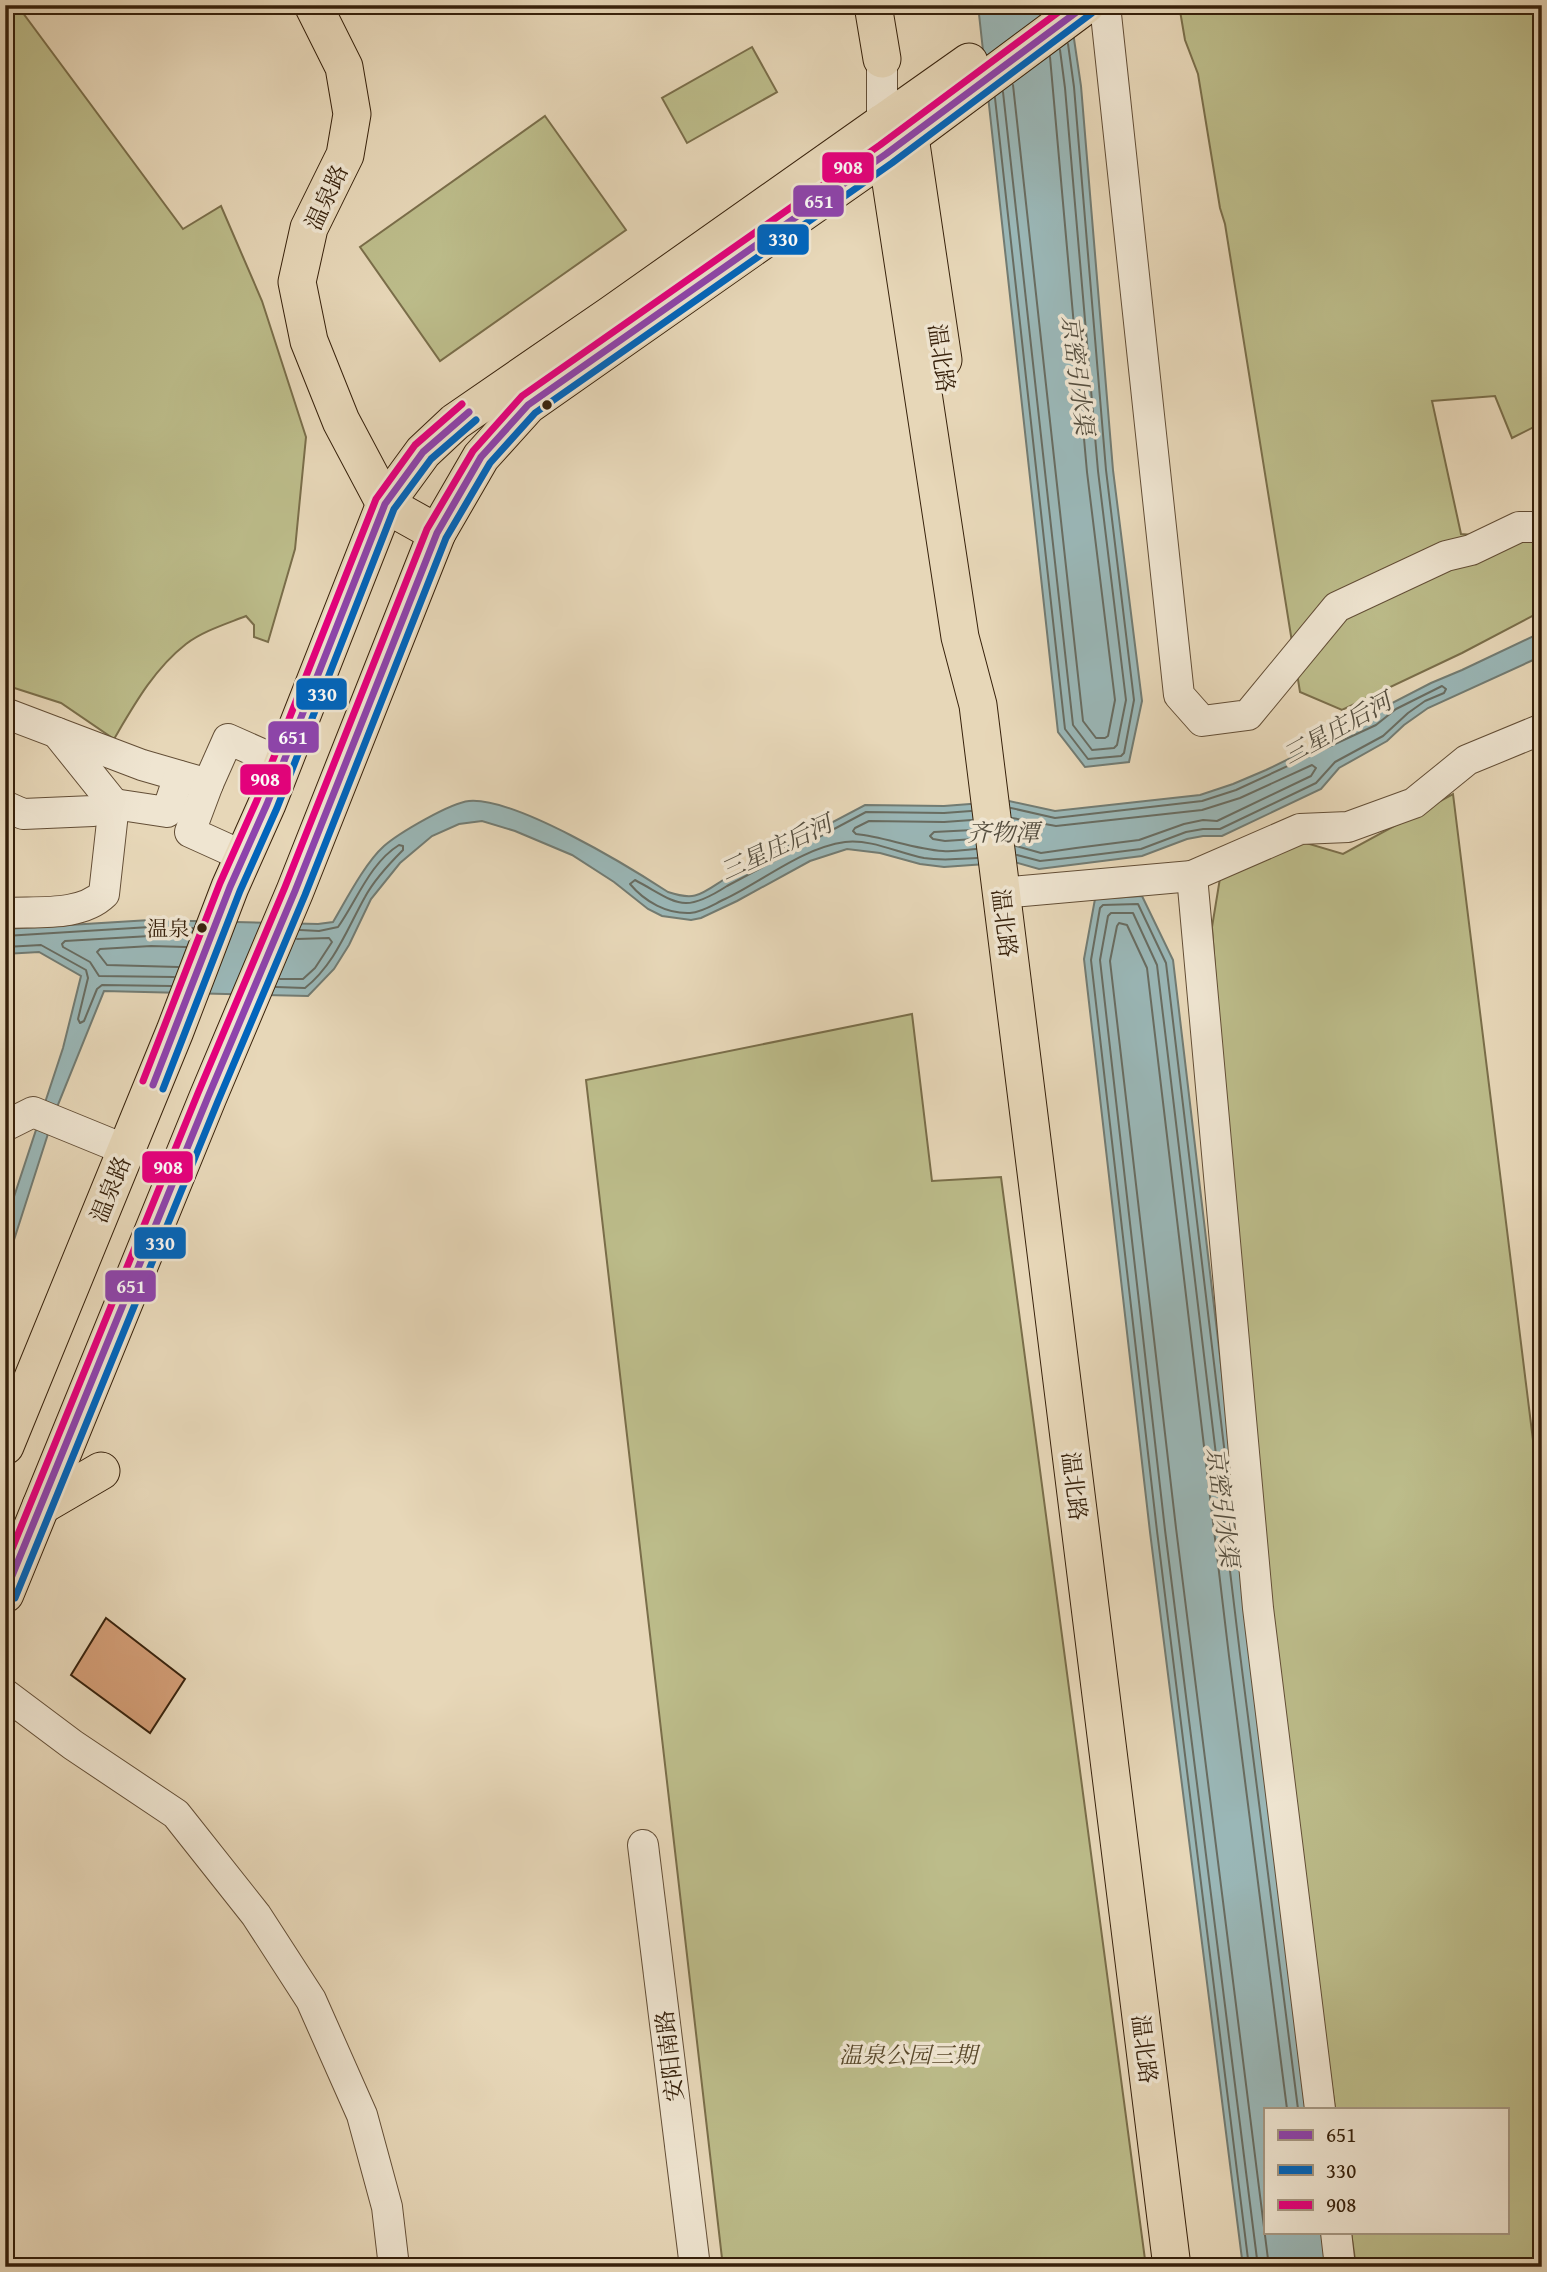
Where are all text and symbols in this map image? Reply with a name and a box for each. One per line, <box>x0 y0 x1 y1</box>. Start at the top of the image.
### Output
line badge: 908 <box>821 151 875 184</box>
text: 908 <box>833 153 863 181</box>
street label: 温泉路 <box>296 159 356 235</box>
line badge: 651 <box>792 184 845 218</box>
text: 651 <box>804 187 834 215</box>
line badge: 330 <box>756 223 810 256</box>
text: 330 <box>768 225 798 253</box>
water label: 京密引水渠 <box>1053 313 1103 440</box>
street label: 温北路 <box>921 322 963 394</box>
unlabelled marker <box>540 398 554 412</box>
line badge: 330 <box>295 677 348 711</box>
text: 330 <box>307 680 337 708</box>
water label: 三星庄后河 <box>1276 682 1401 772</box>
line badge: 651 <box>267 720 320 754</box>
text: 651 <box>278 723 308 751</box>
line badge: 908 <box>239 763 292 796</box>
text: 908 <box>250 765 280 793</box>
water label: 三星庄后河 <box>714 804 841 888</box>
water label: 齐物潭 <box>967 815 1043 850</box>
street label: 温北路 <box>984 887 1026 959</box>
place label: 温泉 <box>147 913 189 944</box>
marker: 温泉 <box>195 921 209 935</box>
line badge: 908 <box>141 1150 194 1184</box>
street label: 温泉路 <box>82 1151 138 1227</box>
text: 908 <box>153 1153 183 1181</box>
line badge: 330 <box>133 1226 187 1260</box>
text: 330 <box>145 1229 175 1257</box>
line badge: 651 <box>104 1269 157 1303</box>
text: 651 <box>116 1272 146 1300</box>
water label: 京密引水渠 <box>1198 1445 1248 1572</box>
street label: 温北路 <box>1054 1450 1096 1522</box>
street label: 安阳南路 <box>647 2008 691 2104</box>
street label: 温北路 <box>1124 2013 1166 2085</box>
park label: 温泉公园三期 <box>839 2038 981 2071</box>
legend <box>1264 2108 1508 2234</box>
text: 651 <box>1326 2119 1356 2150</box>
text: 330 <box>1326 2155 1356 2186</box>
text: 908 <box>1326 2189 1356 2220</box>

